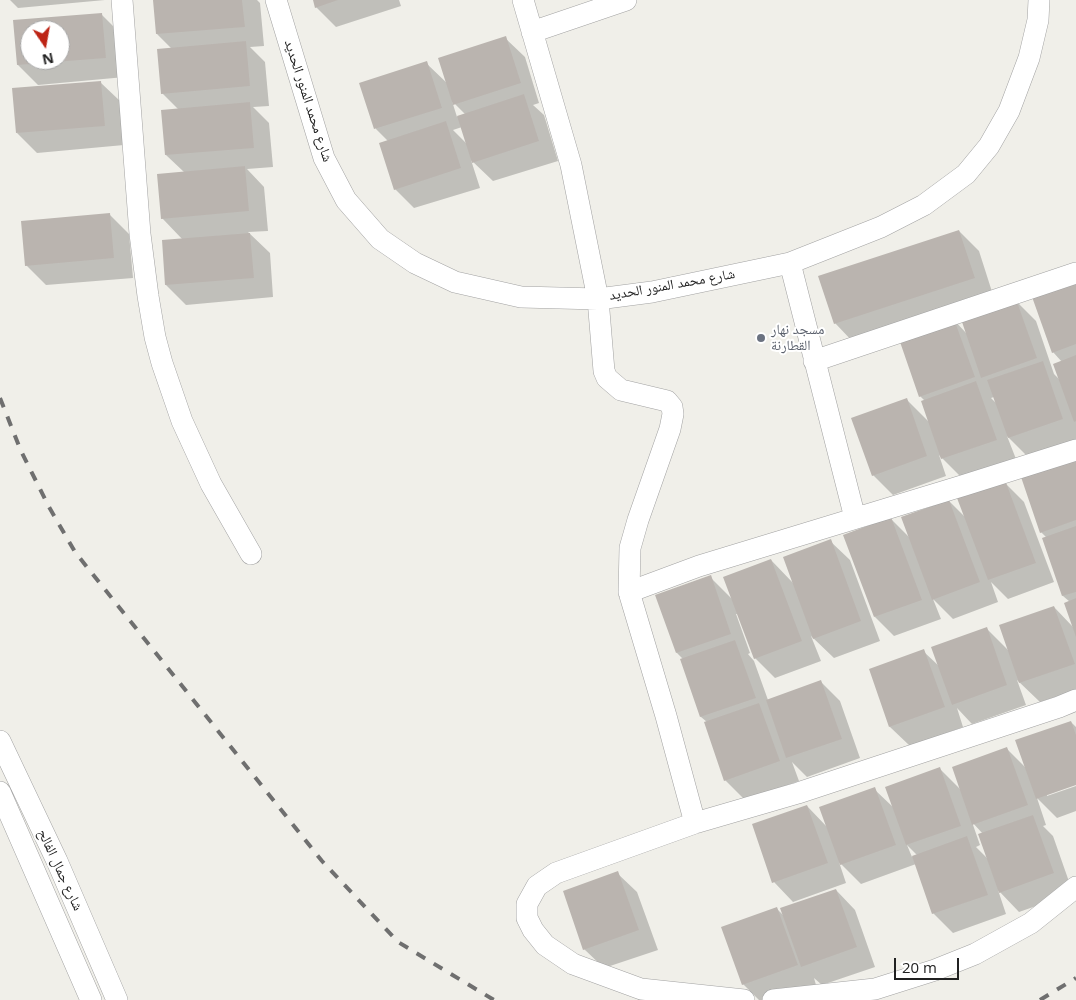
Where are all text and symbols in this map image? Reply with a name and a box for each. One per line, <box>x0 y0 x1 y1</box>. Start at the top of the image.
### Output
north arrow <box>20 20 70 70</box>
street label: شارع محمد المنور الحديد <box>280 38 336 164</box>
text: N <box>40 49 56 70</box>
street label: شارع محمد المنور الحديد <box>608 266 736 304</box>
place label: مسجد نهار القطارنة <box>771 322 824 354</box>
marker: مسجد نهار القطارنة <box>755 332 767 344</box>
street label: شارع جمال الفالح <box>34 827 86 913</box>
scale bar <box>896 948 961 980</box>
text: 20 m <box>902 957 937 977</box>

